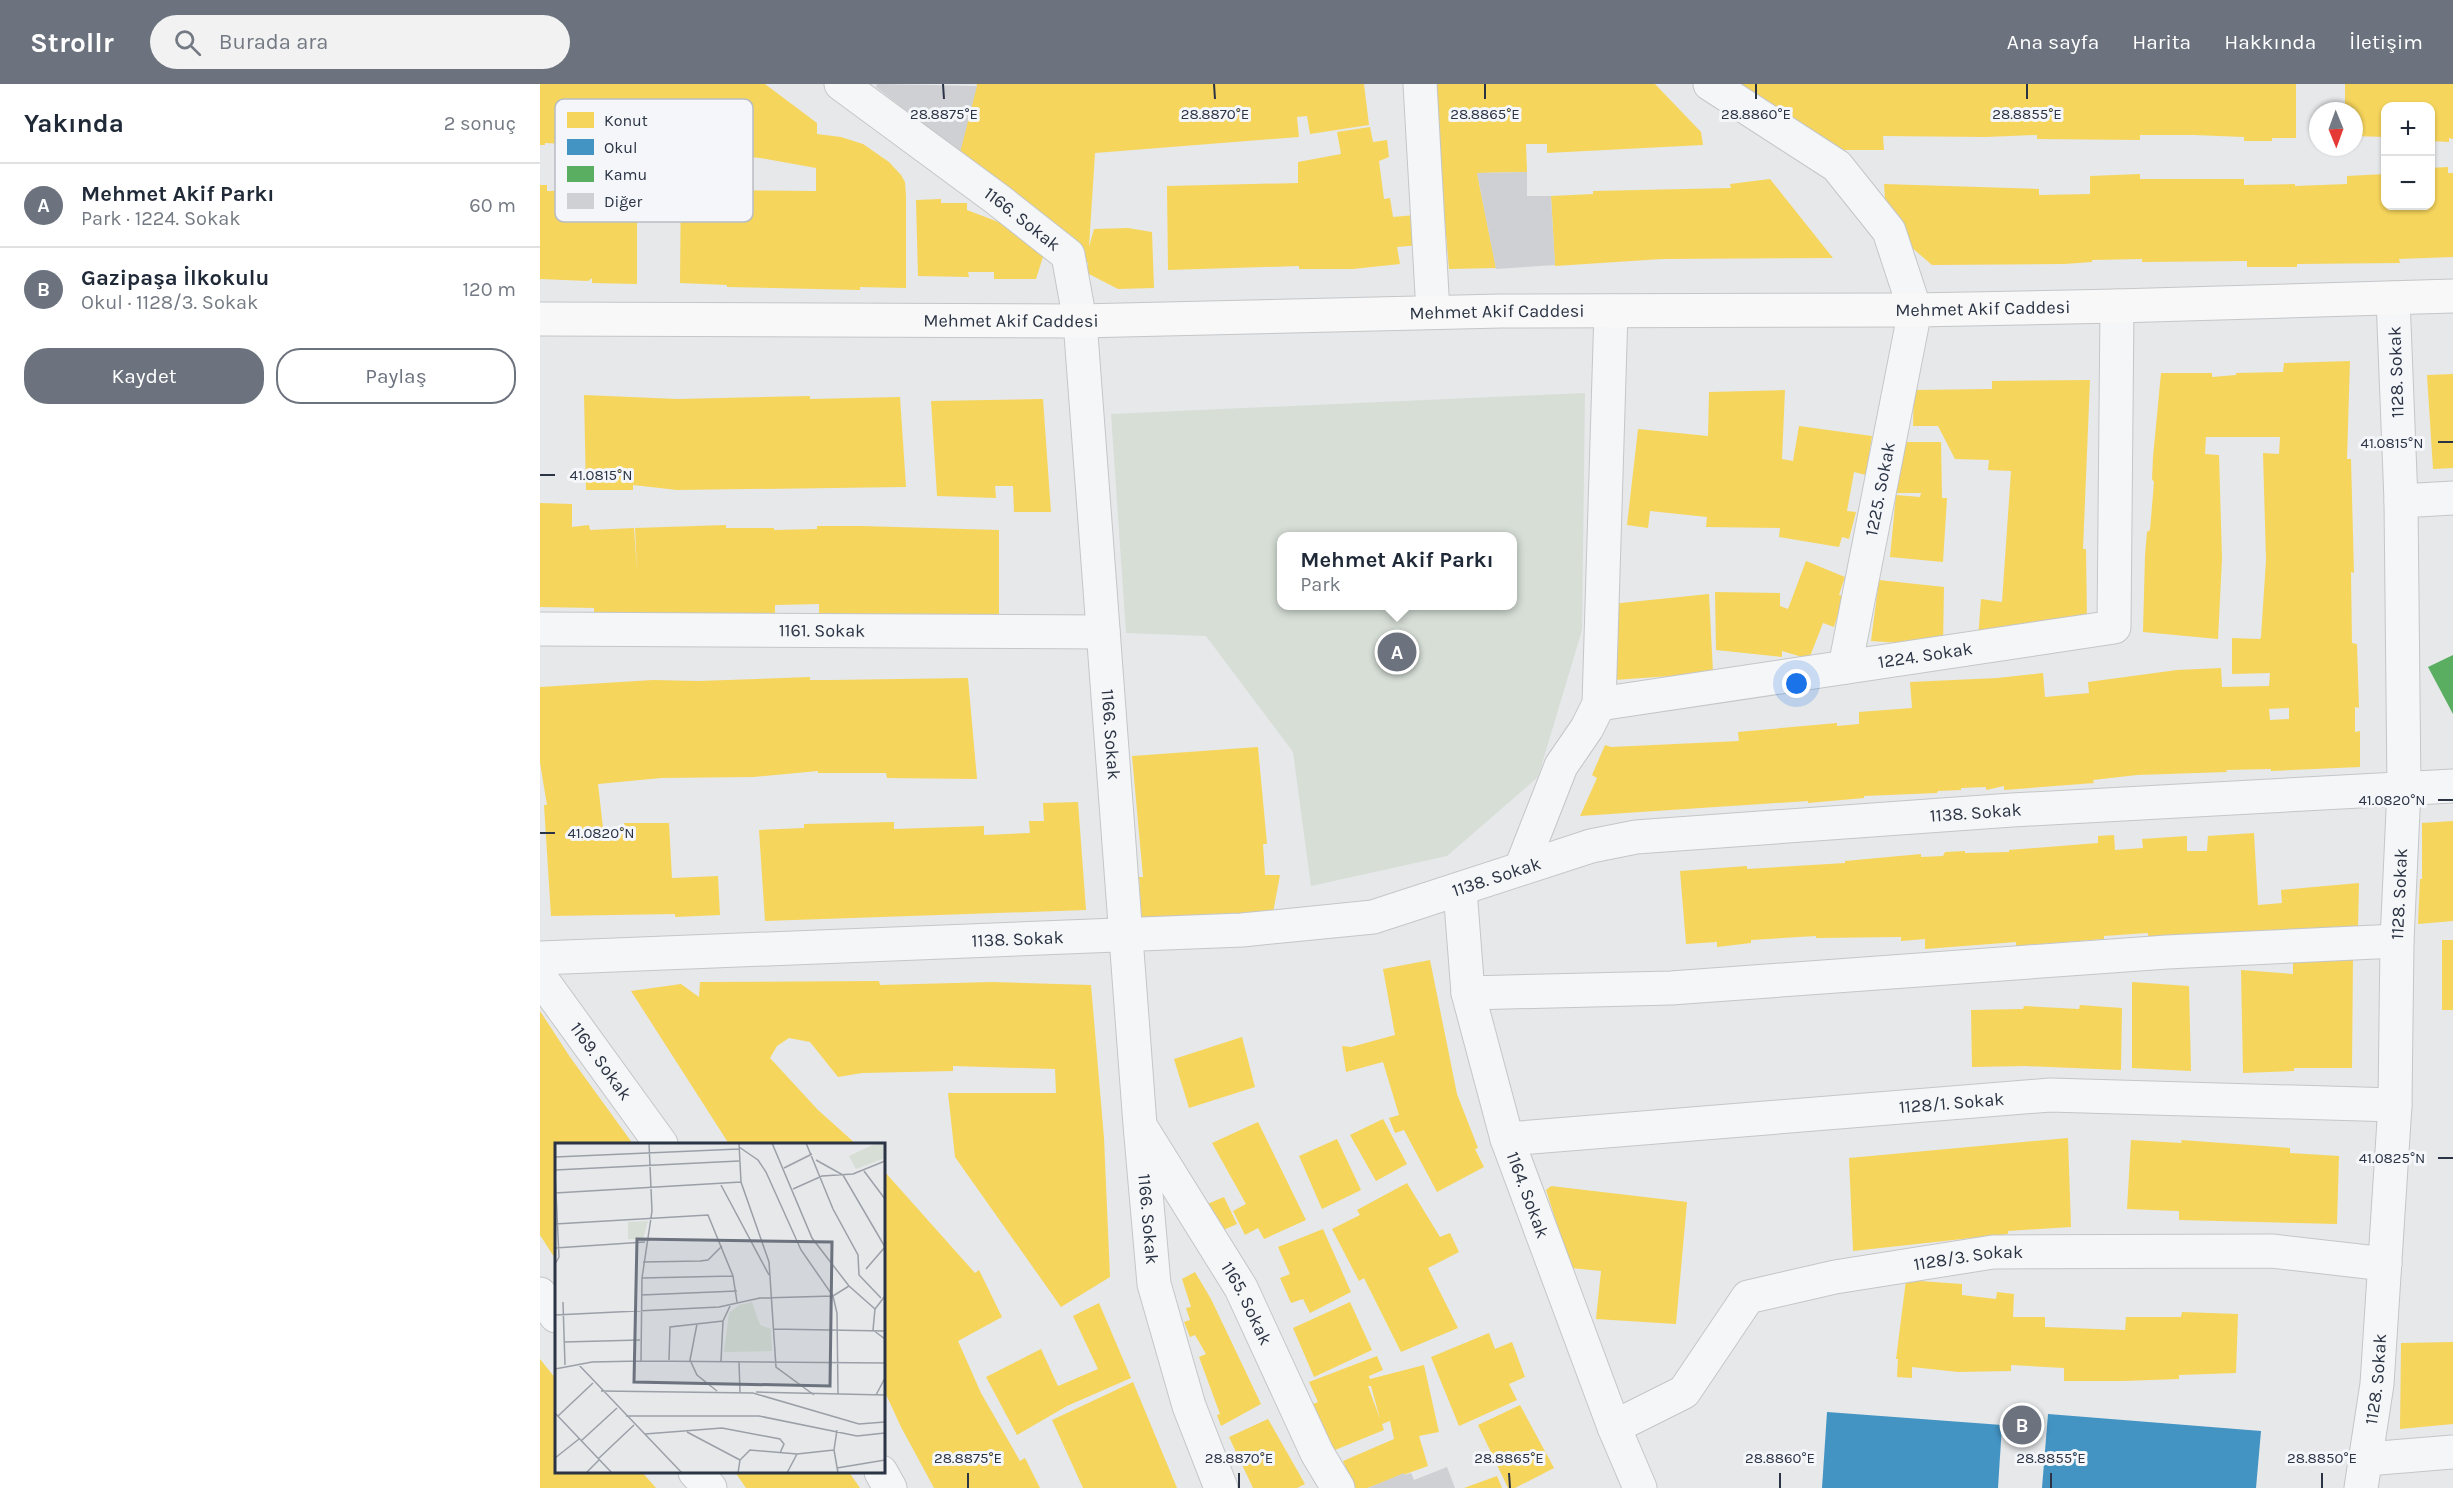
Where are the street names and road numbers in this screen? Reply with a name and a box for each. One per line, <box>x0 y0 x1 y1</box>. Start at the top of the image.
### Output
street label: 1166. Sokak <box>980 182 1065 256</box>
street label: Mehmet Akif Caddesi <box>1895 296 2071 321</box>
street label: Mehmet Akif Caddesi <box>1409 300 1585 324</box>
street label: Mehmet Akif Caddesi <box>923 309 1099 332</box>
street label: 1128. Sokak <box>2383 326 2409 418</box>
street label: 1225. Sokak <box>1860 440 1900 538</box>
street label: 1161. Sokak <box>779 619 865 642</box>
street label: 1224. Sokak <box>1877 637 1974 673</box>
street label: 1166. Sokak <box>1097 688 1125 781</box>
street label: 1138. Sokak <box>1929 798 2022 827</box>
street label: 1128. Sokak <box>2386 847 2412 940</box>
street label: 1138. Sokak <box>1449 852 1544 902</box>
street label: 1138. Sokak <box>971 926 1064 952</box>
street label: 1169. Sokak <box>565 1018 637 1105</box>
street label: 1128/1. Sokak <box>1898 1088 2005 1118</box>
street label: 1164. Sokak <box>1502 1148 1554 1241</box>
street label: 1166. Sokak <box>1133 1173 1163 1265</box>
street label: 1128/3. Sokak <box>1912 1241 2023 1275</box>
street label: 1165. Sokak <box>1216 1257 1277 1349</box>
street label: 1128. Sokak <box>2360 1333 2391 1426</box>

